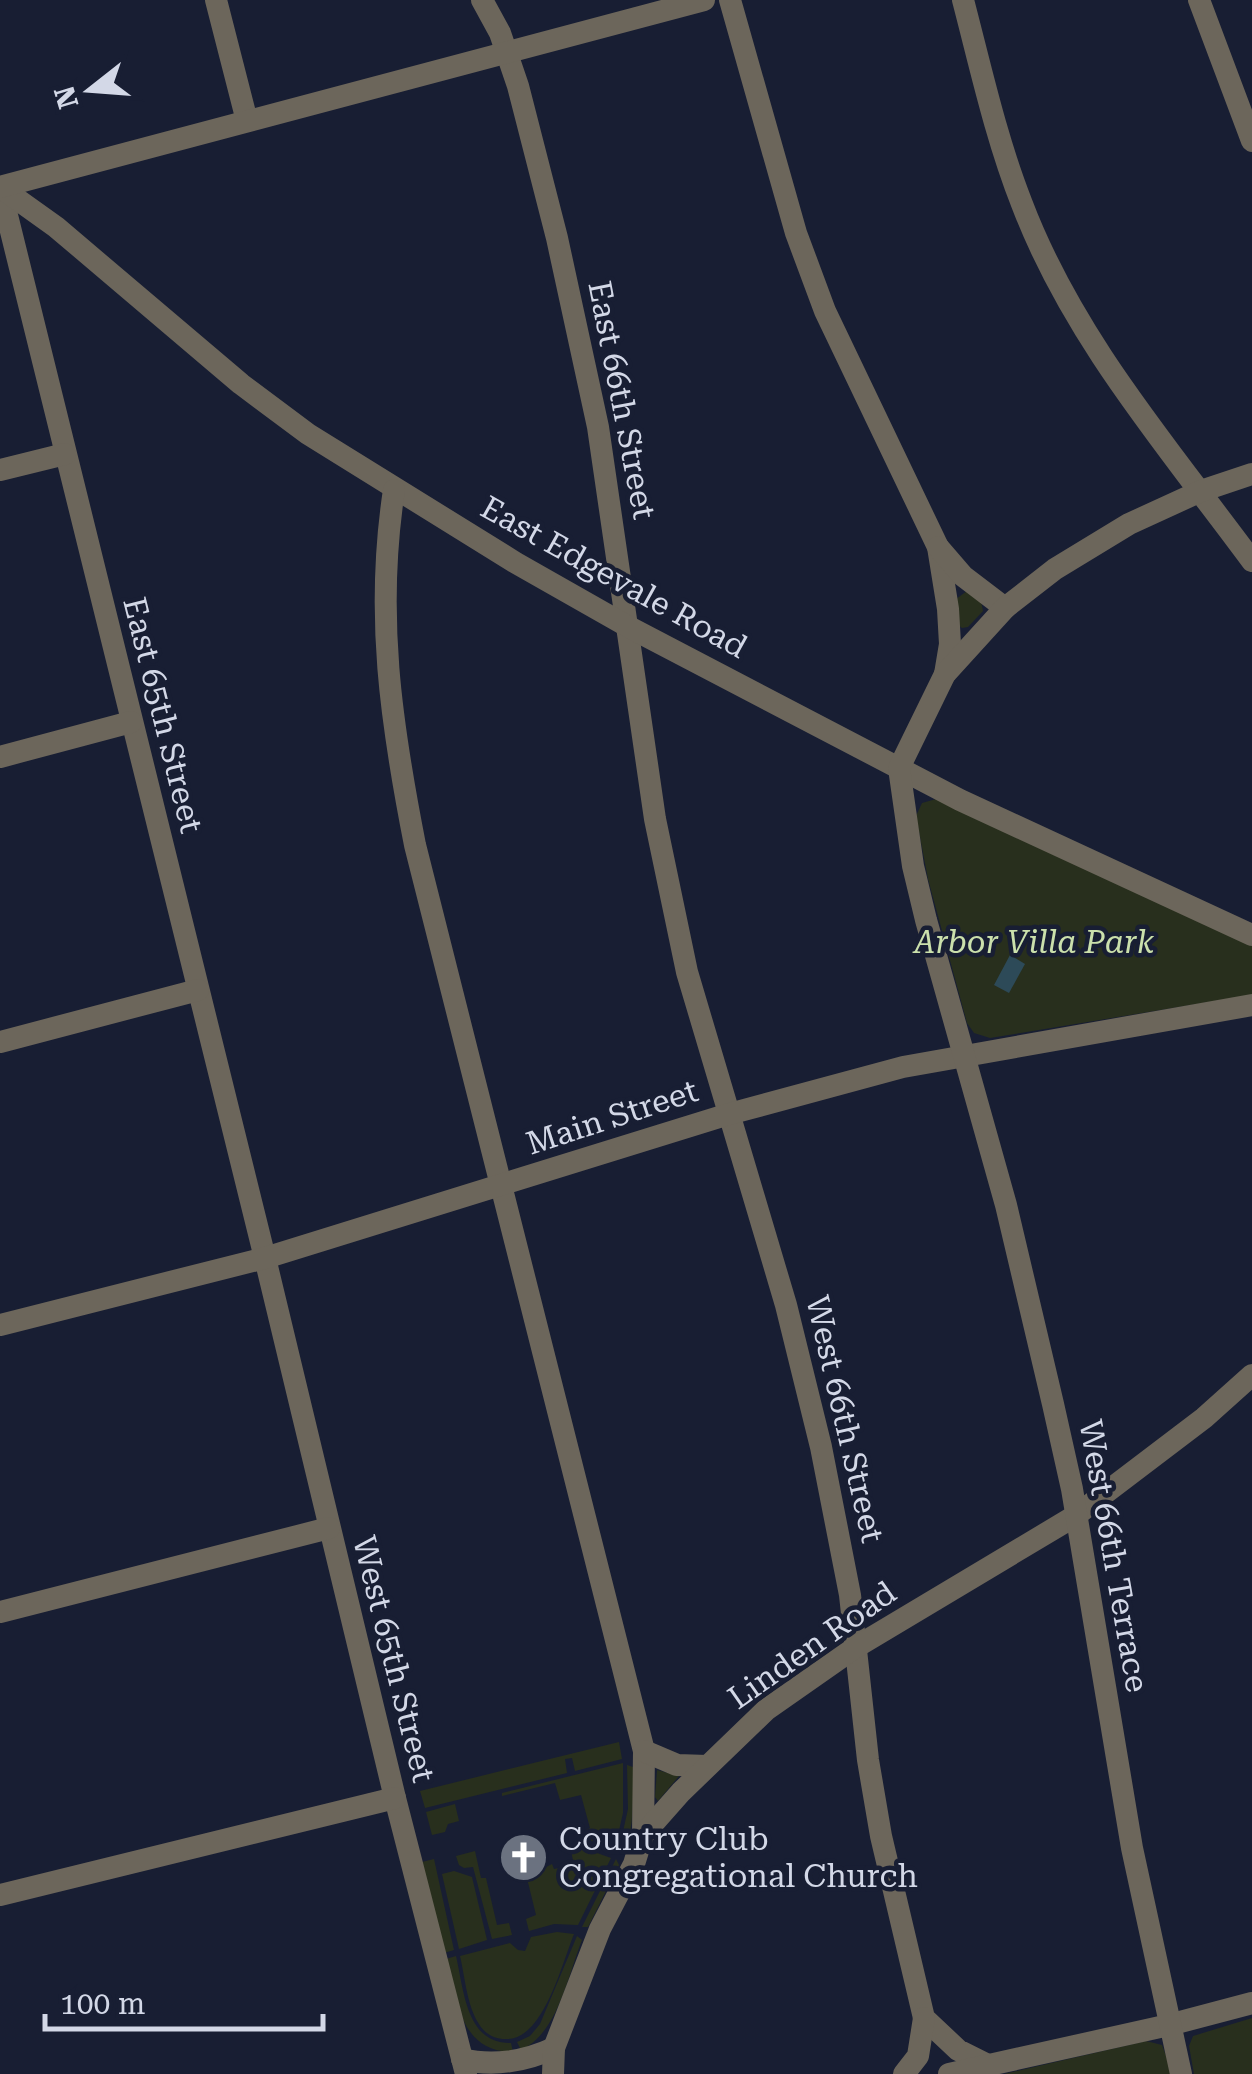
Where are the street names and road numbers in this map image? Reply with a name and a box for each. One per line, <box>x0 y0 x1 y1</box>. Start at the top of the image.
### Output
street label: East 66th Street <box>580 278 664 522</box>
street label: East Edgevale Road <box>474 488 754 666</box>
street label: East 65th Street <box>115 593 211 837</box>
street label: Main Street <box>521 1071 703 1163</box>
street label: West 66th Street <box>798 1292 892 1546</box>
street label: West 66th Terrace <box>1071 1417 1157 1695</box>
street label: West 65th Street <box>345 1532 443 1786</box>
street label: Linden Road <box>721 1573 903 1717</box>

